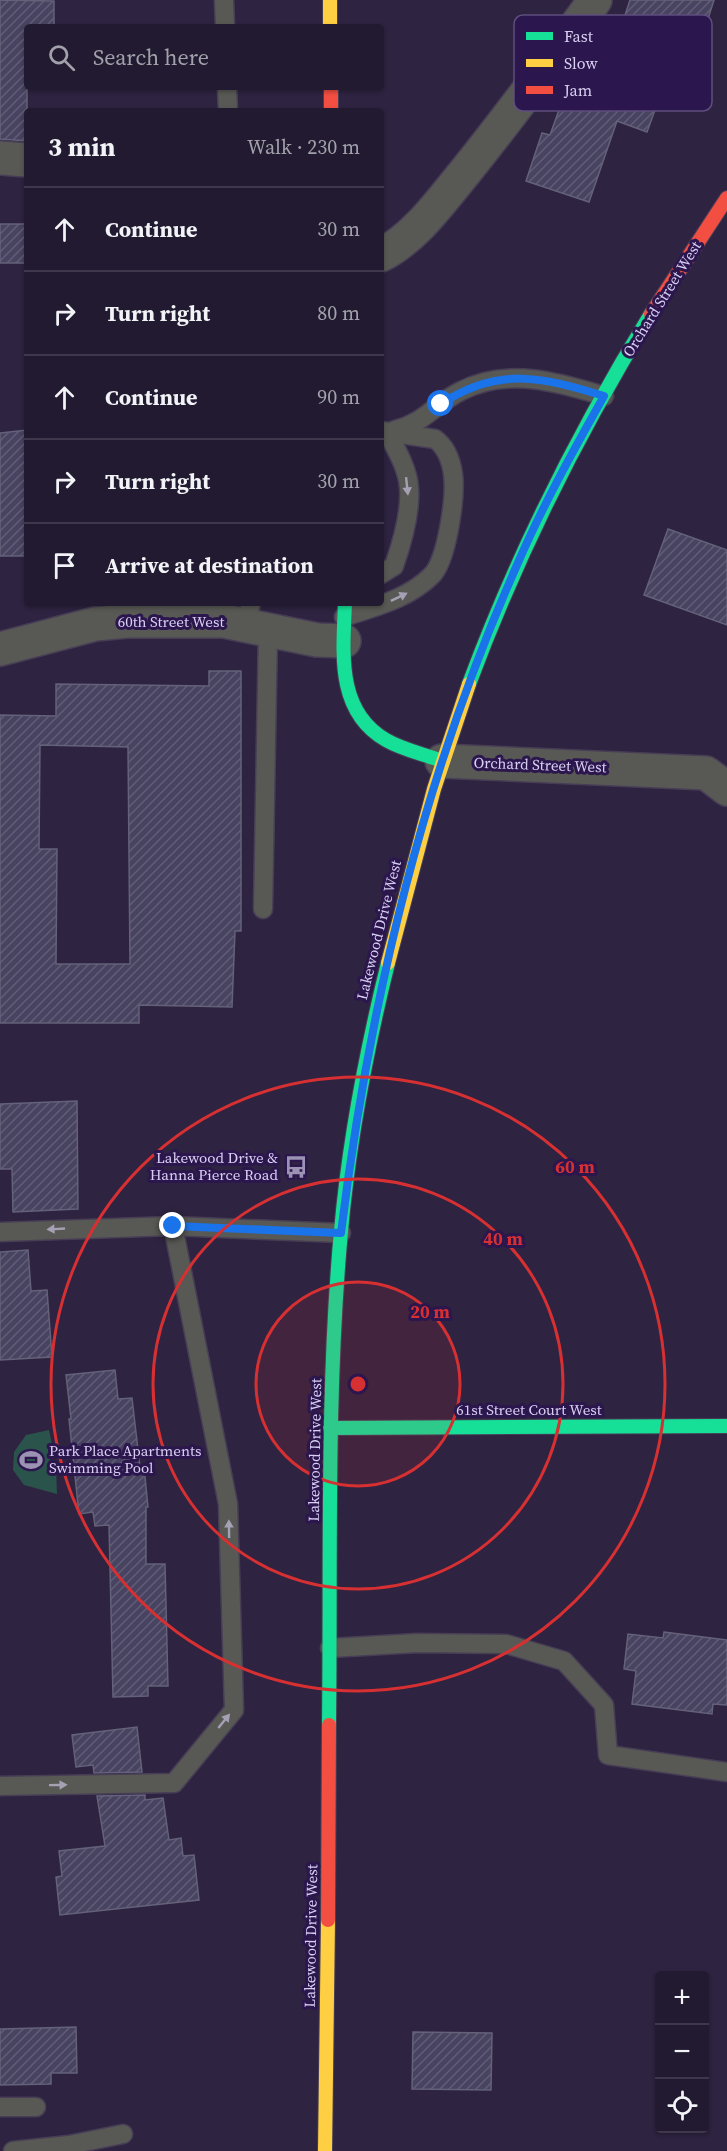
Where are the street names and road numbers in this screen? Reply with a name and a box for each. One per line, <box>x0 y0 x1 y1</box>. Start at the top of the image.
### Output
street label: Orchard Street West <box>617 237 706 361</box>
street label: 60th Street West <box>118 611 224 632</box>
street label: Orchard Street West <box>473 752 607 777</box>
street label: Lakewood Drive West <box>351 858 406 1002</box>
street label: Lakewood Drive West <box>303 1378 326 1522</box>
street label: 61st Street Court West <box>456 1399 602 1420</box>
street label: Lakewood Drive West <box>299 1864 322 2008</box>

